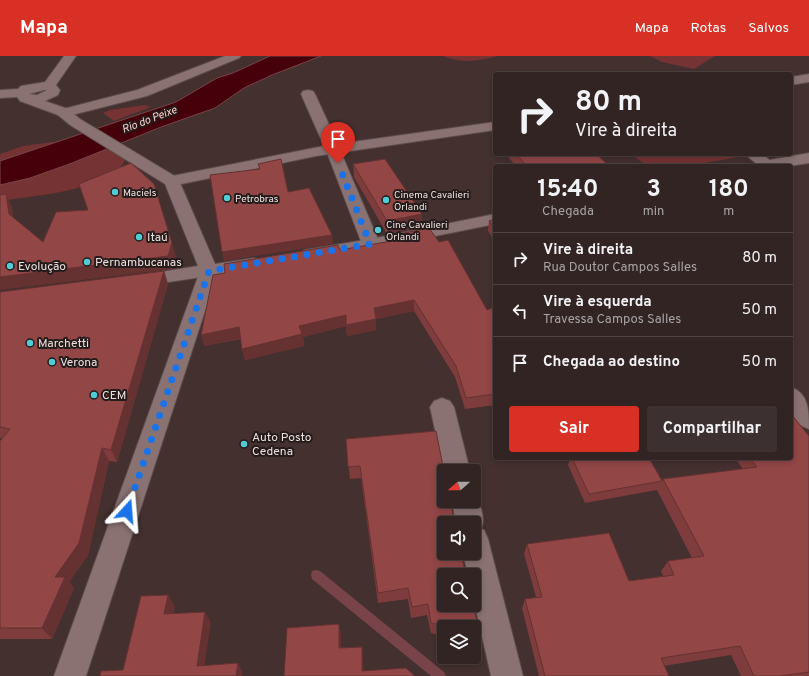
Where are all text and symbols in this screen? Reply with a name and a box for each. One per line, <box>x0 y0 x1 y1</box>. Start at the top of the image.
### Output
text: Mapa <box>20 16 68 40</box>
text: Mapa <box>635 20 669 37</box>
text: Rotas <box>691 20 726 37</box>
text: Salvos <box>748 20 789 37</box>
text: 80 m <box>575 85 642 121</box>
icon: right <box>509 88 561 140</box>
water label: Rio do Peixe <box>120 103 179 137</box>
text: Vire à direita <box>575 120 677 143</box>
pin <box>321 122 355 163</box>
icon: arrive <box>327 128 349 150</box>
text: 15:40 <box>537 175 599 205</box>
text: 3 <box>646 175 661 205</box>
text: 180 <box>709 175 749 205</box>
marker: Maciels <box>110 187 120 197</box>
place label: Maciels <box>123 187 157 200</box>
place label: Cinema Cavalieri Orlandi <box>394 189 469 214</box>
marker: Petrobras <box>222 193 232 203</box>
place label: Petrobras <box>235 193 279 206</box>
marker: Cinema Cavalieri Orlandi <box>381 195 391 205</box>
text: Chegada <box>542 204 594 220</box>
text: min <box>643 204 664 220</box>
text: m <box>723 204 734 220</box>
place label: Cine Cavalieri Orlandi <box>386 219 447 244</box>
marker: Cine Cavalieri Orlandi <box>373 225 383 235</box>
place label: Itaú <box>147 230 168 246</box>
marker: Itaú <box>134 232 144 242</box>
text: Vire à direita <box>543 241 633 260</box>
icon: right <box>509 248 531 270</box>
text: 80 m <box>742 249 777 268</box>
place label: Pernambucanas <box>95 255 182 271</box>
marker: Pernambucanas <box>82 257 92 267</box>
place label: Evolução <box>18 259 66 275</box>
text: Rua Doutor Campos Salles <box>543 260 697 276</box>
marker: Evolução <box>5 261 15 271</box>
text: Vire à esquerda <box>543 293 652 312</box>
icon: left <box>509 300 531 322</box>
text: 50 m <box>742 301 777 320</box>
text: Travessa Campos Salles <box>543 312 681 328</box>
place label: Marchetti <box>38 336 89 352</box>
marker: Marchetti <box>25 338 35 348</box>
icon: arrive <box>509 352 531 374</box>
text: Chegada ao destino <box>543 353 680 372</box>
text: 50 m <box>742 353 777 372</box>
place label: Verona <box>60 355 97 371</box>
marker: Verona <box>47 357 57 367</box>
place label: CEM <box>102 388 126 404</box>
marker: CEM <box>89 390 99 400</box>
button: Sair <box>509 406 639 452</box>
button: Compartilhar <box>647 406 777 452</box>
place label: Auto Posto Cedena <box>252 430 312 460</box>
marker: Auto Posto Cedena <box>239 439 249 449</box>
north arrow <box>437 464 481 508</box>
map controls <box>437 464 481 664</box>
position arrow <box>106 490 148 532</box>
button: sound <box>437 516 481 560</box>
button: search <box>437 568 481 612</box>
button: layers <box>437 620 481 664</box>

